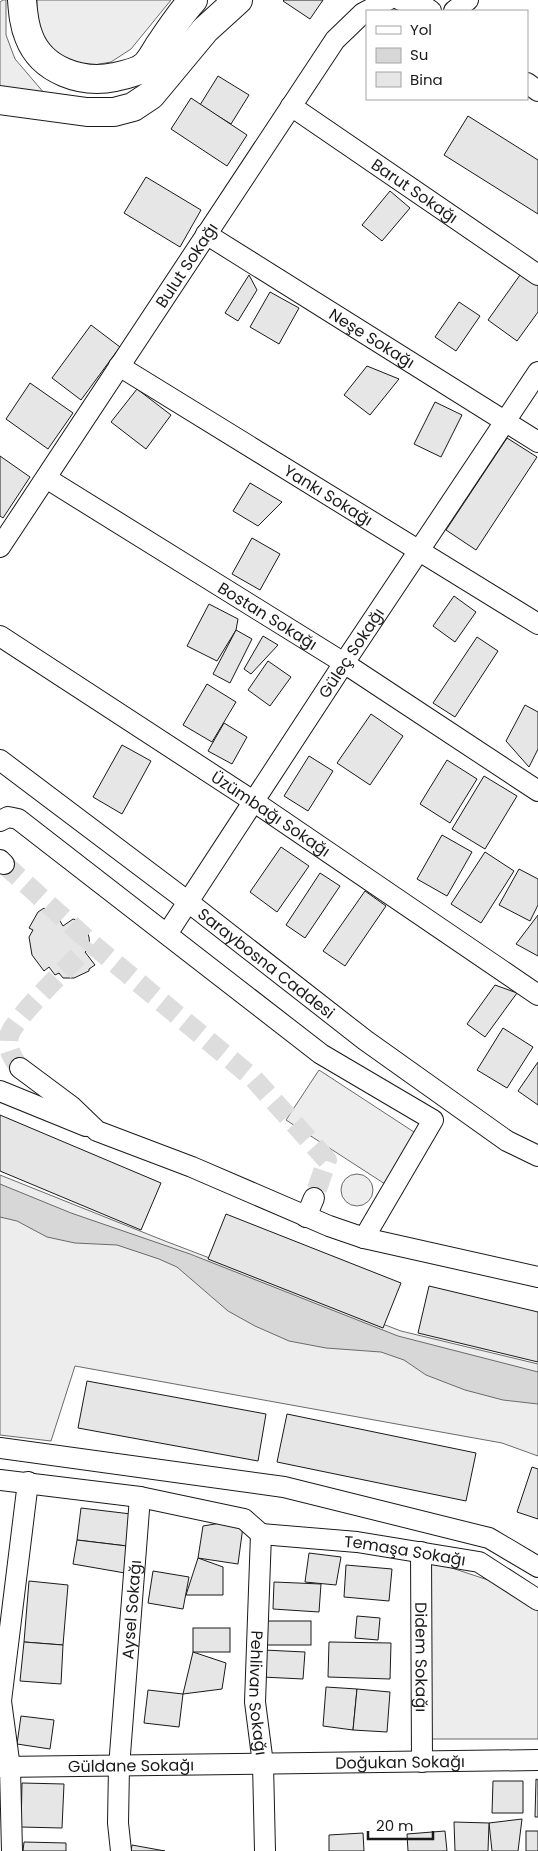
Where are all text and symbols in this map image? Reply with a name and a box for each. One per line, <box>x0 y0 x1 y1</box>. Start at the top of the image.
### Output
legend <box>366 10 528 100</box>
text: Yol <box>410 19 432 40</box>
text: Su <box>410 44 428 65</box>
text: Bina <box>410 69 443 90</box>
street label: Barut Sokağı <box>367 153 462 229</box>
street label: Bulut Sokağı <box>150 218 223 312</box>
street label: Neşe Sokağı <box>325 303 419 374</box>
street label: Yankı Sokağı <box>279 459 377 532</box>
street label: Bostan Sokağı <box>213 576 322 656</box>
street label: Güleç Sokağı <box>313 603 390 703</box>
street label: Üzümbağı Sokağı <box>207 766 335 862</box>
street label: Saraybosna Caddesi <box>193 903 339 1024</box>
street label: Temaşa Sokağı <box>343 1530 467 1572</box>
street label: Aysel Sokağı <box>116 1559 147 1660</box>
street label: Didem Sokağı <box>409 1602 433 1712</box>
street label: Pehlivan Sokağı <box>243 1630 273 1757</box>
street label: Doğukan Sokağı <box>335 1750 465 1775</box>
street label: Güldane Sokağı <box>68 1753 194 1778</box>
scale bar <box>368 1808 433 1840</box>
text: 20 m <box>376 1815 414 1836</box>

